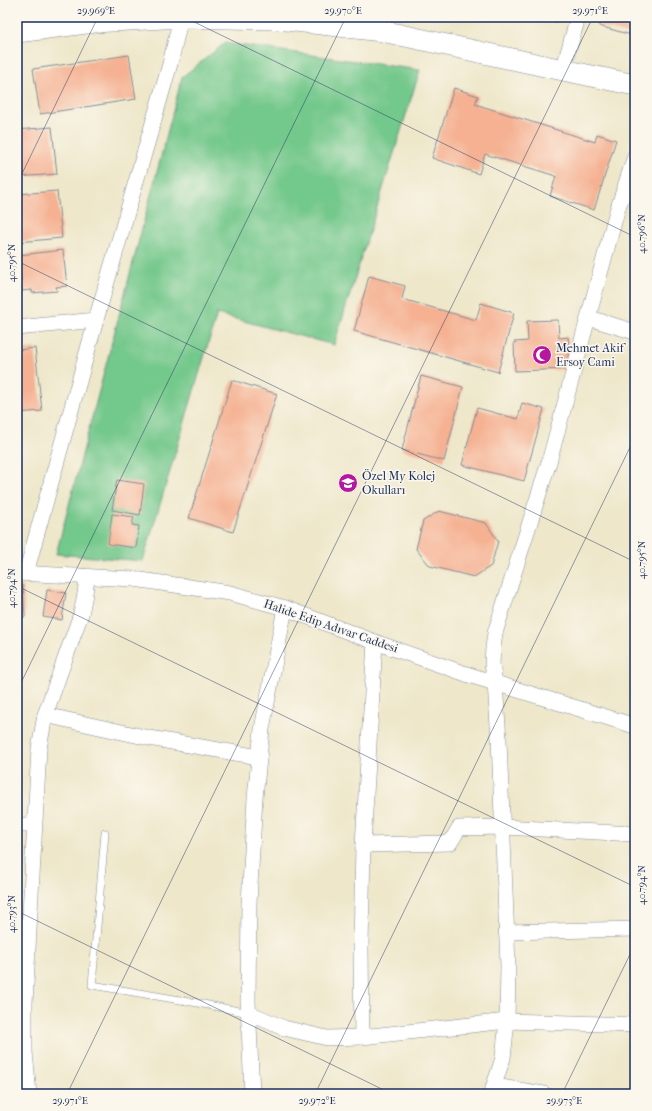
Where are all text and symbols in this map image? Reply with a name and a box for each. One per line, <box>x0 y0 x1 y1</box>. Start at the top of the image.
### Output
text: 29.969°E <box>77 5 115 17</box>
text: 29.970°E <box>324 5 362 17</box>
text: 29.971°E <box>572 5 608 17</box>
text: 40.796°N <box>636 214 648 254</box>
text: 40.795°N <box>6 243 18 282</box>
place label: Mehmet Akif Ersoy Cami <box>556 341 627 369</box>
mosque icon: Mehmet Akif Ersoy Cami <box>531 344 553 366</box>
place label: Özel My Kolej Okulları <box>362 468 435 497</box>
school or university icon: Özel My Kolej Okulları <box>337 472 359 494</box>
text: 40.795°N <box>636 540 648 579</box>
text: 40.794°N <box>6 568 18 608</box>
street label: Halide Edip Adıvar Caddesi <box>262 596 400 656</box>
text: 40.794°N <box>636 865 648 905</box>
text: 40.793°N <box>6 894 18 933</box>
text: 29.971°E <box>52 1095 88 1107</box>
text: 29.972°E <box>298 1095 336 1107</box>
text: 29.973°E <box>546 1095 582 1107</box>

